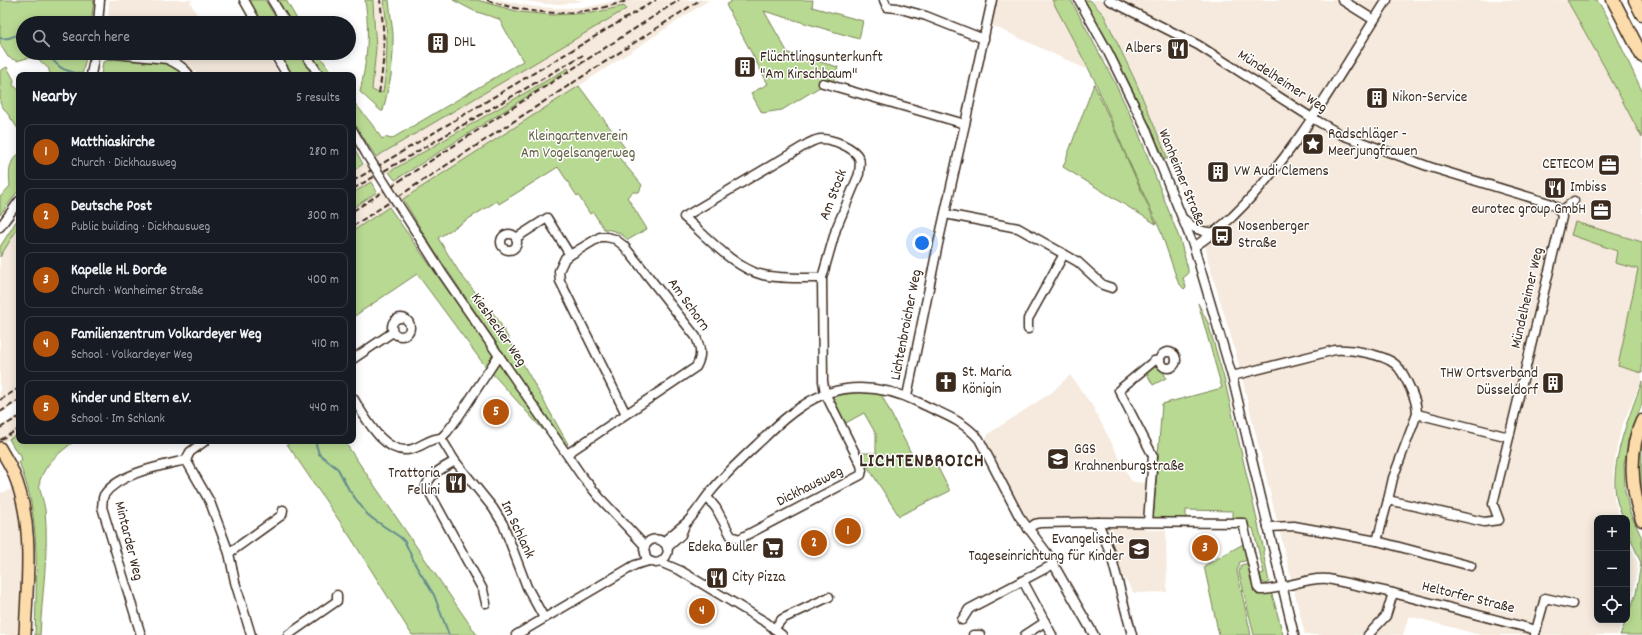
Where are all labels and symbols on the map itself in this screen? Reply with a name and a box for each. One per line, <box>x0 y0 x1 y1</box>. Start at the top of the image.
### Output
building icon: DHL <box>425 30 451 56</box>
place label: DHL <box>454 32 476 54</box>
restaurant icon: Albers <box>1165 36 1191 62</box>
place label: Albers <box>1125 38 1162 60</box>
street label: Mündelheimer Weg <box>1233 45 1331 119</box>
place label: Flüchtlingsunterkunft "Am Kirschbaum" <box>760 47 883 86</box>
building icon: Flüchtlingsunterkunft "Am Kirschbaum" <box>732 54 758 80</box>
building icon: Nikon-Service <box>1364 85 1390 111</box>
place label: Nikon-Service <box>1392 87 1468 109</box>
place label: Radschläger - Meerjungfrauen <box>1328 124 1417 163</box>
park label: Kleingartenverein Am Vogelsangerweg <box>521 126 635 165</box>
street label: Wanheimer Straße <box>1151 126 1211 230</box>
place icon: Radschläger - Meerjungfrauen <box>1300 131 1326 157</box>
office icon: CETECOM <box>1596 152 1622 178</box>
place label: CETECOM <box>1542 154 1594 176</box>
building icon: VW Audi Clemens <box>1205 159 1231 185</box>
place label: VW Audi Clemens <box>1234 161 1329 183</box>
street label: Am Stock <box>814 166 854 224</box>
restaurant icon: Imbiss <box>1542 175 1568 201</box>
place label: Imbiss <box>1570 177 1607 199</box>
office icon: eurotec group GmbH <box>1588 197 1614 223</box>
place label: eurotec group GmbH <box>1471 199 1586 221</box>
place label: Nosenberger Straße <box>1238 216 1310 255</box>
bus stop icon: Nosenberger Straße <box>1209 223 1235 249</box>
your location <box>912 233 932 253</box>
street label: Mündelheimer Weg <box>1506 245 1550 351</box>
street label: Lichtenbroicher Weg <box>885 268 929 382</box>
street label: Am Schorn <box>661 274 715 336</box>
street label: Kieshecker Weg <box>464 289 532 371</box>
place label: St. Maria Königin <box>962 362 1012 401</box>
place label: THW Ortsverband Düsseldorf <box>1440 363 1539 402</box>
church icon: St. Maria Königin <box>933 369 959 395</box>
building icon: THW Ortsverband Düsseldorf <box>1540 370 1566 396</box>
pin: 5 <box>483 397 509 427</box>
place label: GGS Krahnenburgstraße <box>1074 439 1185 478</box>
school or university icon: GGS Krahnenburgstraße <box>1045 446 1071 472</box>
district label: LICHTENBROICH <box>859 449 985 476</box>
street label: Dickhausweg <box>773 461 847 513</box>
place label: Trattoria Fellini <box>388 463 441 502</box>
restaurant icon: Trattoria Fellini <box>443 470 469 496</box>
street label: Im Schlank <box>494 497 540 563</box>
street label: Mintarder Weg <box>108 499 148 583</box>
pin: 1 <box>835 516 861 546</box>
pin: 2 <box>801 528 827 558</box>
place label: Evangelische Tageseinrichtung für Kinder <box>969 529 1124 568</box>
pin: 3 <box>1192 533 1218 563</box>
supermarket icon: Edeka Buller <box>760 535 786 561</box>
school or university icon: Evangelische Tageseinrichtung für Kinder <box>1126 536 1152 562</box>
place label: Edeka Buller <box>688 537 758 559</box>
restaurant icon: City Pizza <box>704 565 730 591</box>
place label: City Pizza <box>732 567 786 589</box>
street label: Heltorfer Straße <box>1419 576 1517 620</box>
pin: 4 <box>689 596 715 626</box>

